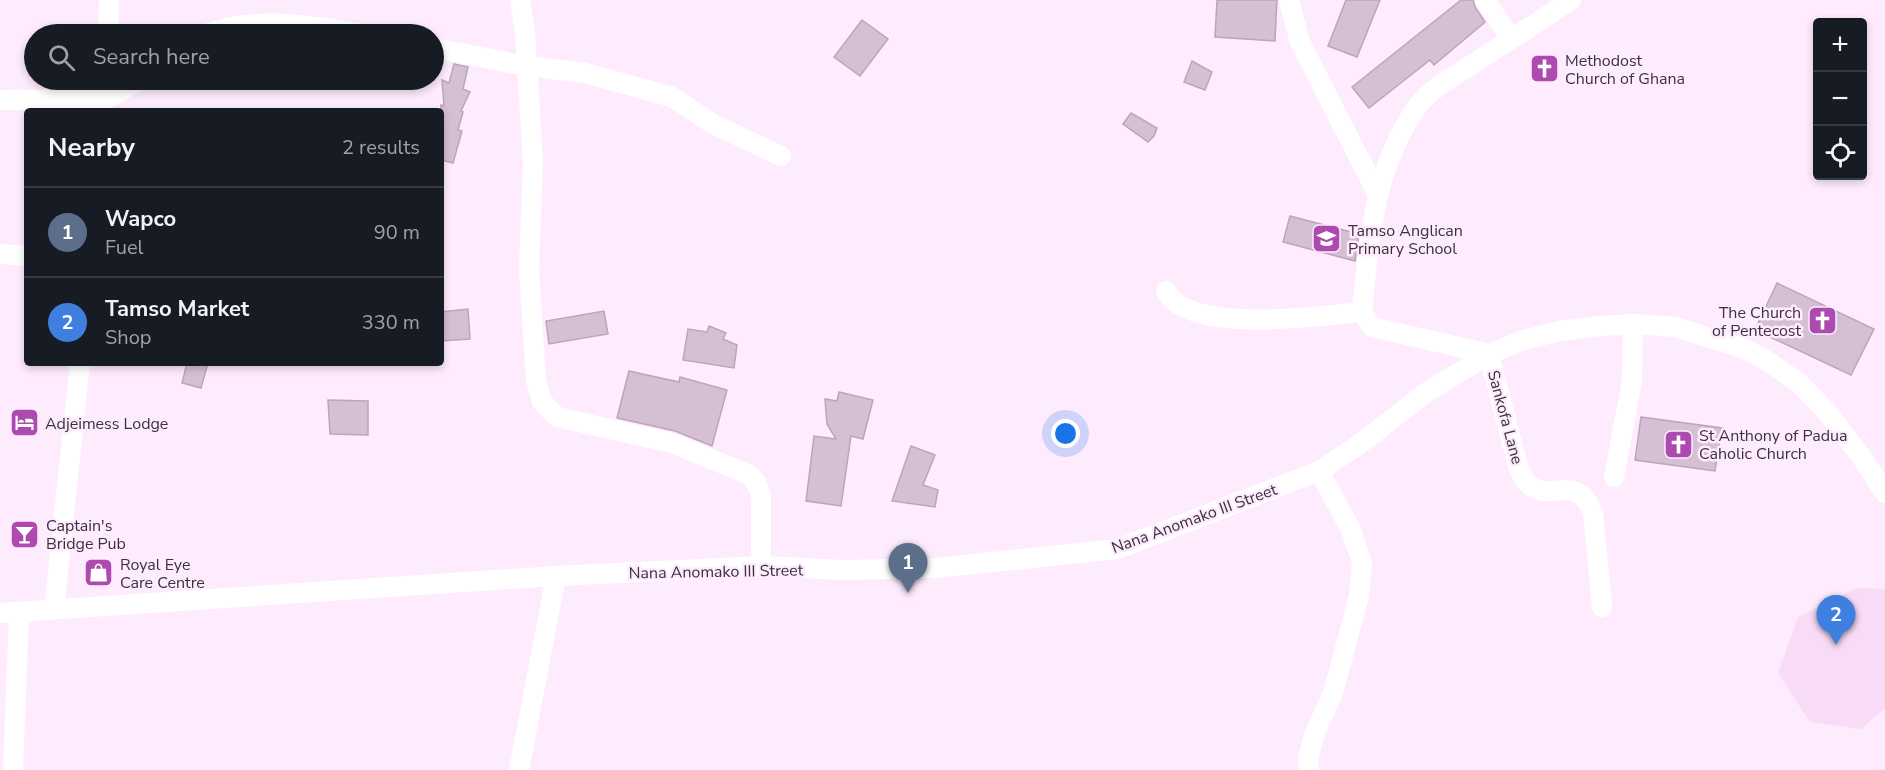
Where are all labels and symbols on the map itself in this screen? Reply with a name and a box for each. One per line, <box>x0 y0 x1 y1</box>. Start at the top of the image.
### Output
place label: Methodost Church of Ghana <box>1565 50 1685 90</box>
church icon: Methodost Church of Ghana <box>1528 53 1560 85</box>
place label: Tamso Anglican Primary School <box>1348 220 1463 260</box>
school or university icon: Tamso Anglican Primary School <box>1311 223 1343 255</box>
place label: The Church of Pentecost <box>1712 302 1801 342</box>
church icon: The Church of Pentecost <box>1806 305 1838 337</box>
street label: Sankofa Lane <box>1482 368 1528 467</box>
hotel icon: Adjeimess Lodge <box>8 407 40 439</box>
place label: Adjeimess Lodge <box>45 413 168 435</box>
your location <box>1051 419 1080 448</box>
place label: St Anthony of Padua Caholic Church <box>1699 425 1847 465</box>
church icon: St Anthony of Padua Caholic Church <box>1662 428 1694 460</box>
street label: Nana Anomako III Street <box>1109 479 1281 559</box>
place label: Captain's Bridge Pub <box>46 515 126 555</box>
bar icon: Captain's Bridge Pub <box>9 518 41 550</box>
pin: 1 <box>888 544 928 593</box>
place label: Royal Eye Care Centre <box>120 554 205 594</box>
shop icon: Royal Eye Care Centre <box>83 557 115 589</box>
street label: Nana Anomako III Street <box>628 559 804 585</box>
pin: 2 <box>1816 596 1856 645</box>

